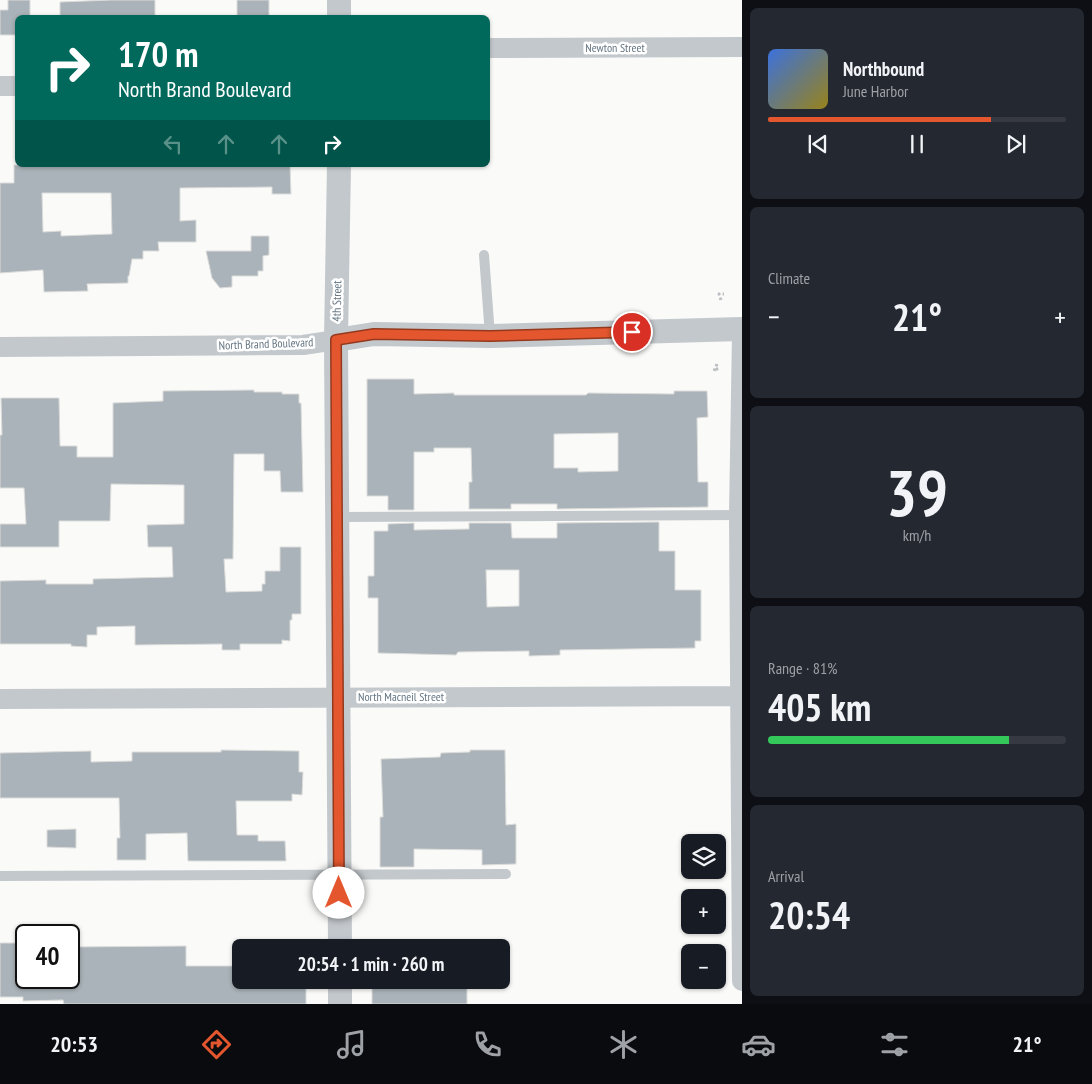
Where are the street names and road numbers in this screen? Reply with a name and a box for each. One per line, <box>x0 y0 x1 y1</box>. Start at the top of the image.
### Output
street label: Newton Street <box>585 40 645 55</box>
street label: 4th Street <box>329 279 344 322</box>
street label: North Brand Boulevard <box>218 334 314 353</box>
street label: North Macneil Street <box>358 689 445 704</box>

